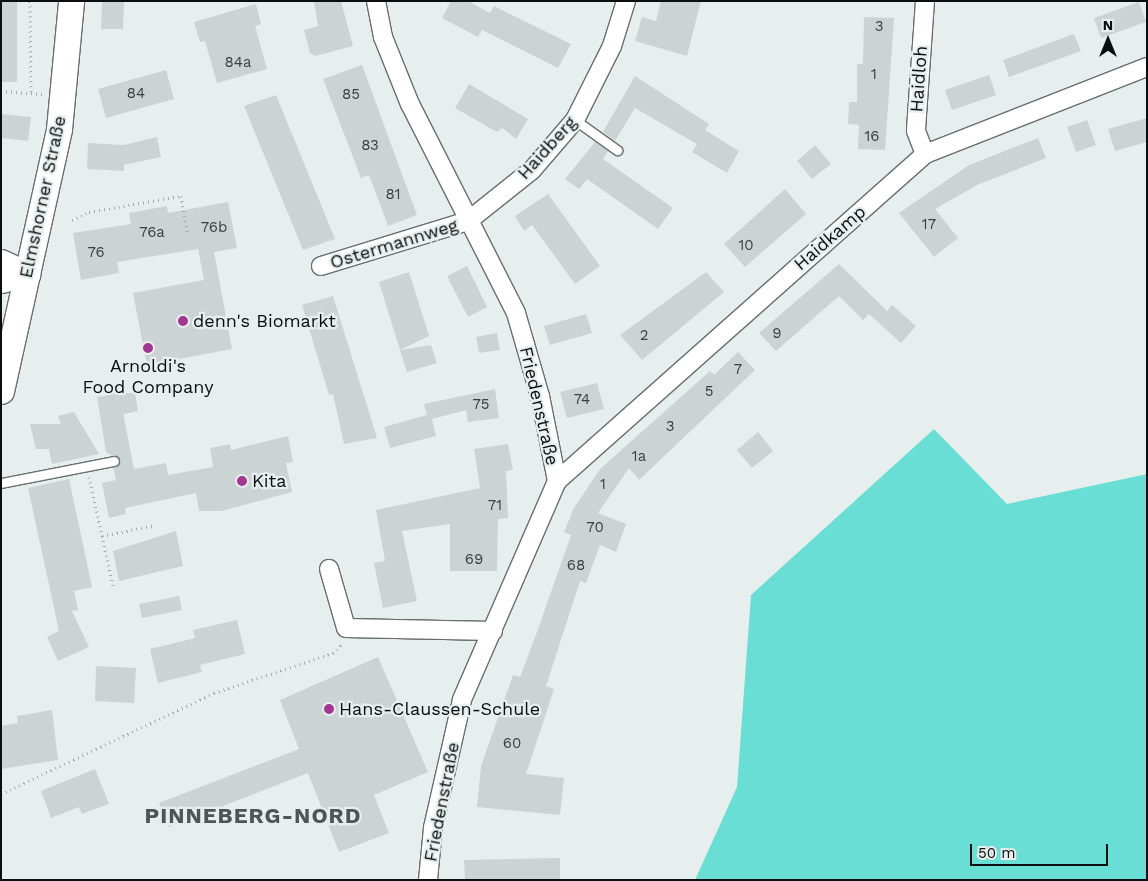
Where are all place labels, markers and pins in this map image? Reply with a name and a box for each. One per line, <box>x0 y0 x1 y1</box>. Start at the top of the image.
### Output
place label: denn's Biomarkt <box>193 310 336 332</box>
marker: denn's Biomarkt <box>177 315 189 327</box>
marker: Arnoldi's Food Company <box>142 342 154 354</box>
place label: Arnoldi's Food Company <box>83 356 213 398</box>
place label: Kita <box>252 470 286 492</box>
marker: Kita <box>236 475 248 487</box>
place label: Hans-Claussen-Schule <box>339 698 540 720</box>
marker: Hans-Claussen-Schule <box>323 703 335 715</box>

